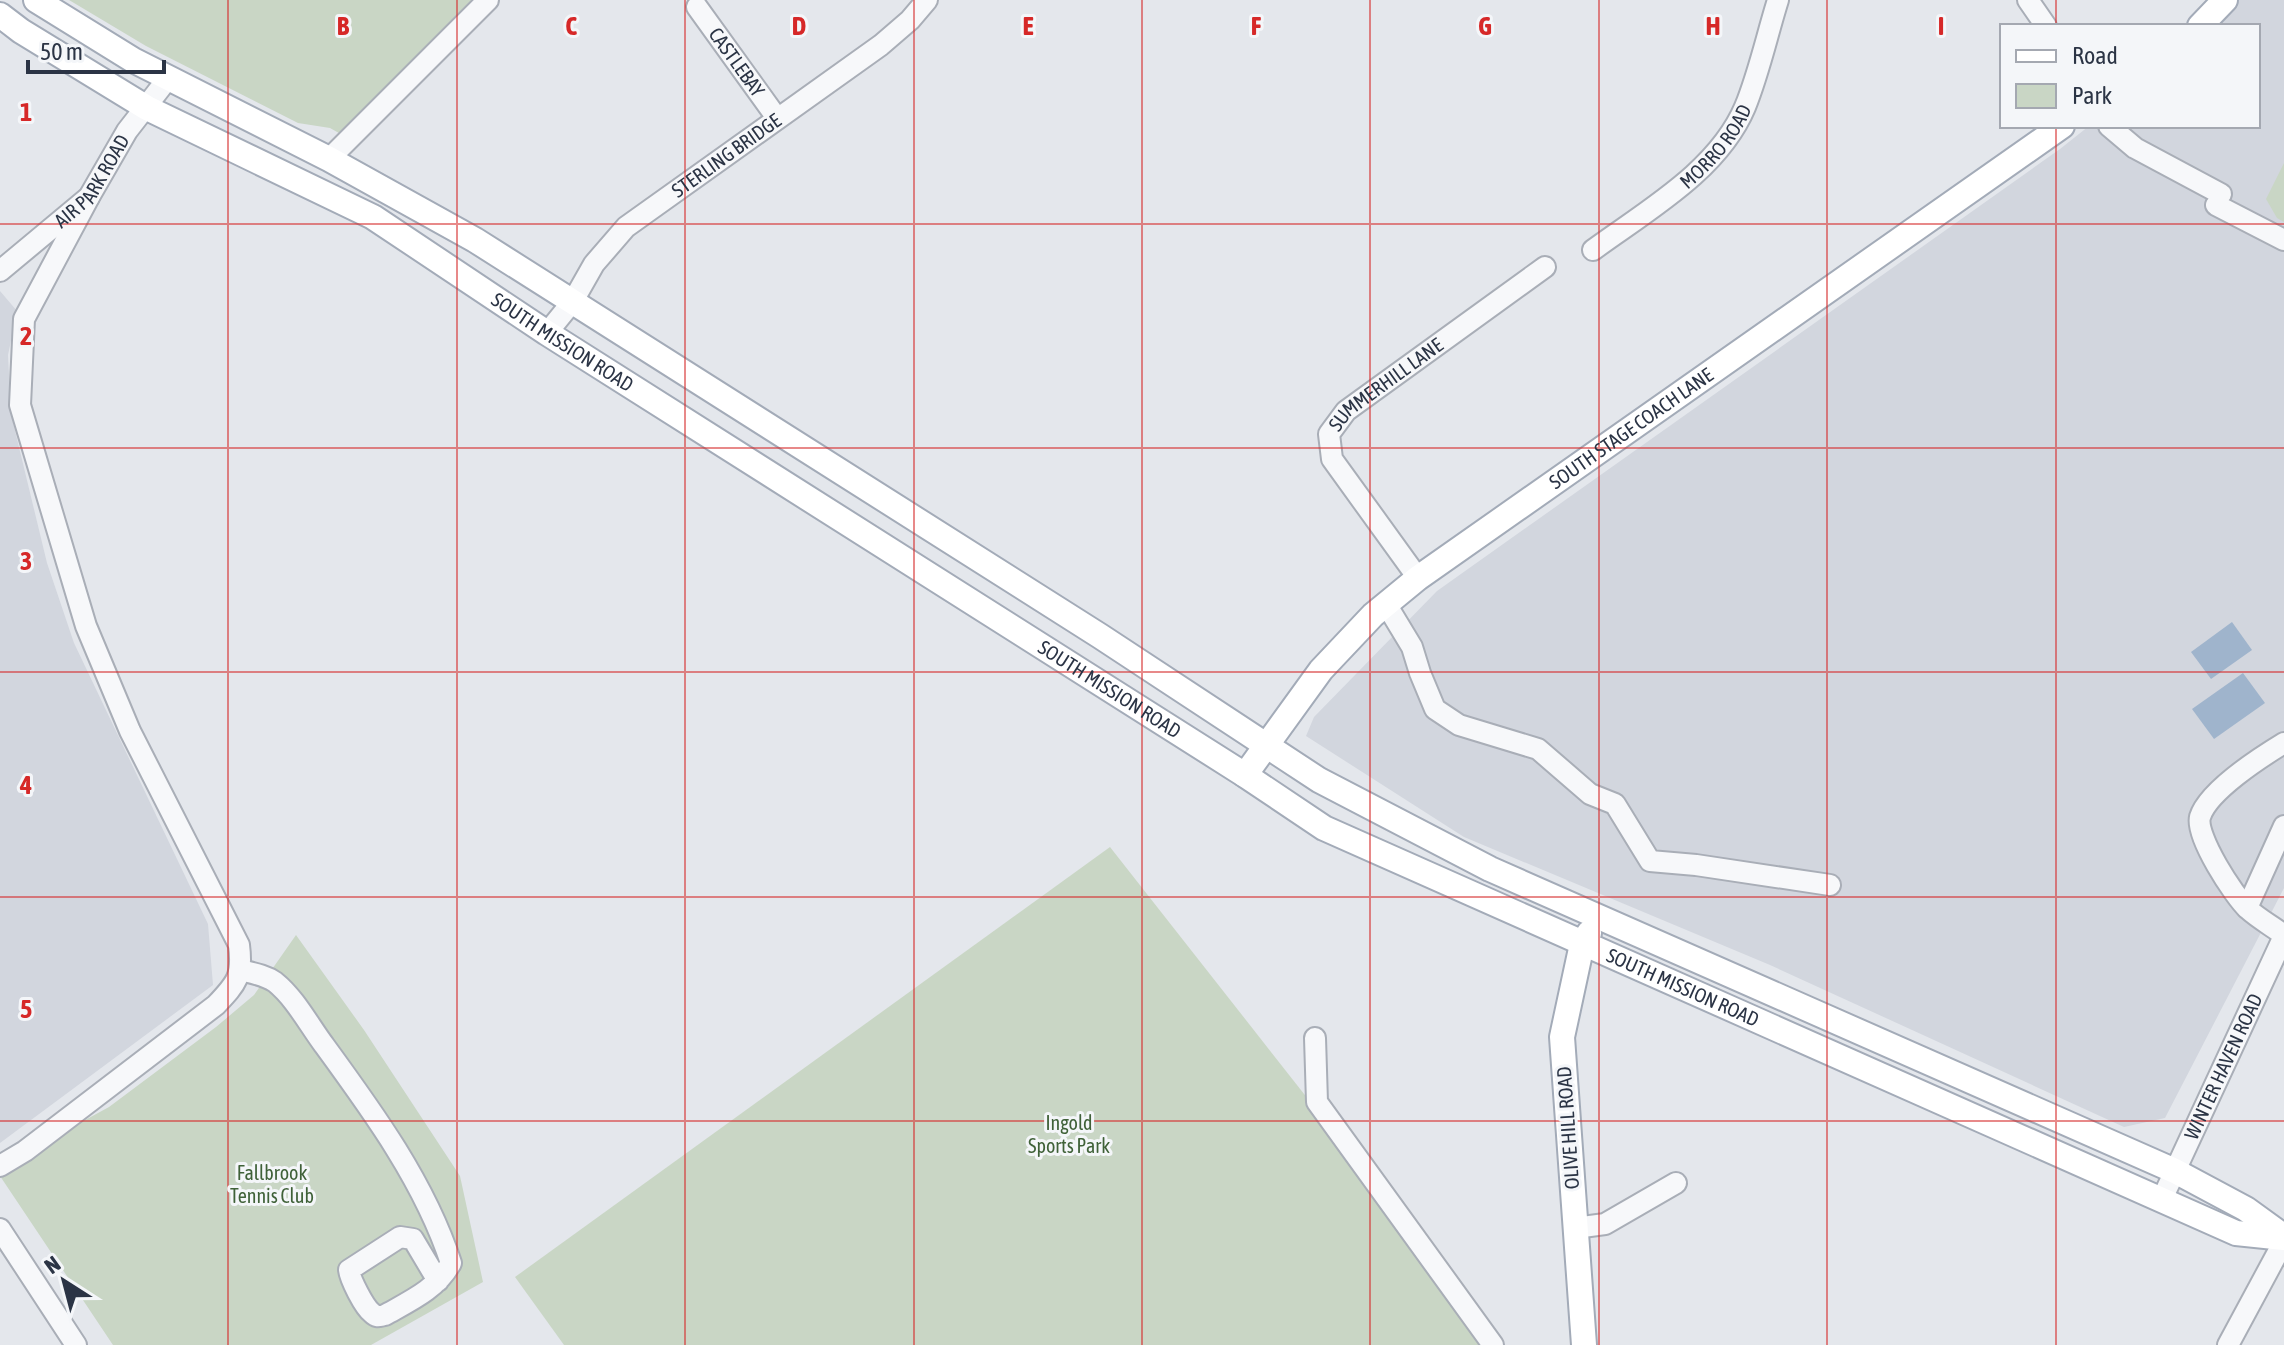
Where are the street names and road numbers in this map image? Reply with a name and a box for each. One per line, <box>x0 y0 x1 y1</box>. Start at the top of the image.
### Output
street label: CASTLEBAY <box>705 23 770 101</box>
street label: MORRO ROAD <box>1675 101 1756 193</box>
street label: STERLING BRIDGE <box>667 108 786 202</box>
street label: AIR PARK ROAD <box>49 130 133 232</box>
street label: SOUTH MISSION ROAD <box>487 287 638 396</box>
street label: SUMMERHILL LANE <box>1323 333 1447 435</box>
street label: SOUTH STAGE COACH LANE <box>1545 362 1717 493</box>
street label: SOUTH MISSION ROAD <box>1034 635 1185 742</box>
street label: SOUTH MISSION ROAD <box>1603 943 1763 1031</box>
street label: WINTER HAVEN ROAD <box>2179 990 2267 1143</box>
street label: OLIVE HILL ROAD <box>1552 1066 1583 1190</box>

